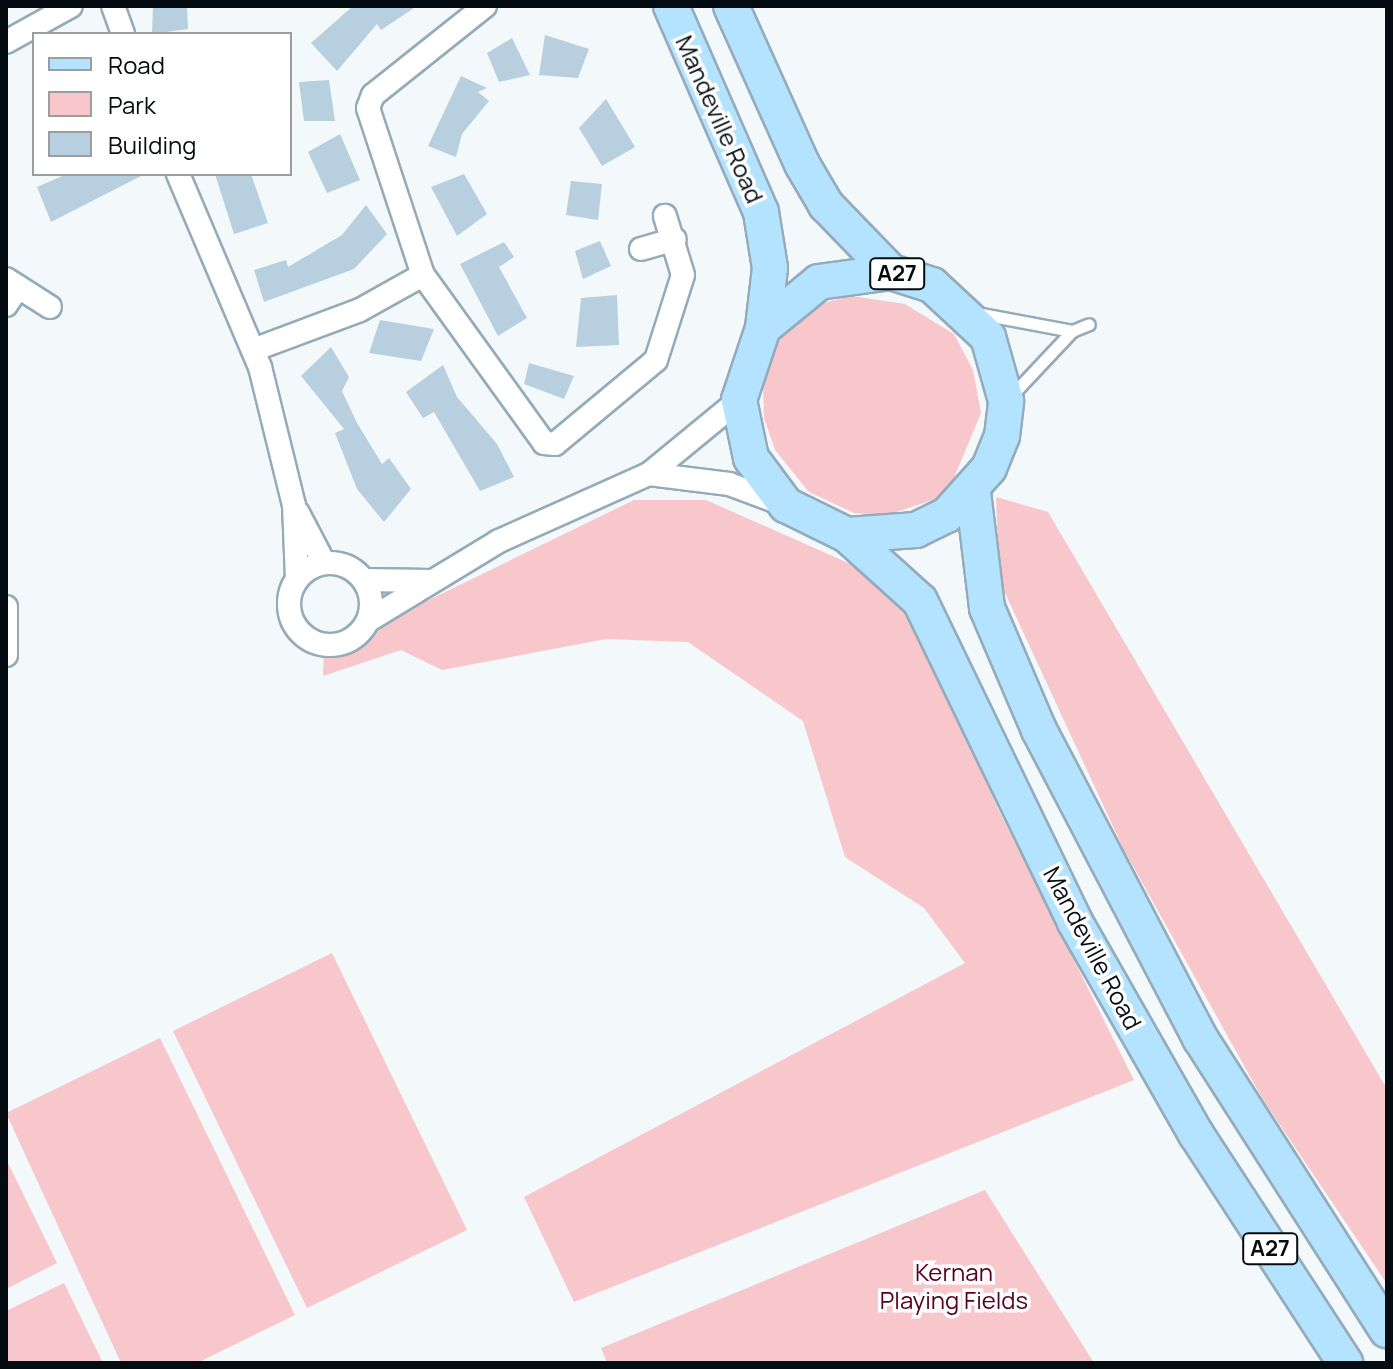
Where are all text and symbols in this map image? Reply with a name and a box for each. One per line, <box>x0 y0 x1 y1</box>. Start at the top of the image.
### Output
street label: Mandeville Road <box>670 31 770 207</box>
legend <box>32 32 292 176</box>
text: Road <box>108 48 165 81</box>
text: Park <box>108 88 156 121</box>
text: Building <box>108 128 196 161</box>
road number: A27 <box>869 256 925 292</box>
street label: Mandeville Road <box>1038 862 1148 1034</box>
road number: A27 <box>1242 1231 1298 1267</box>
park label: Kernan Playing Fields <box>880 1258 1028 1314</box>

